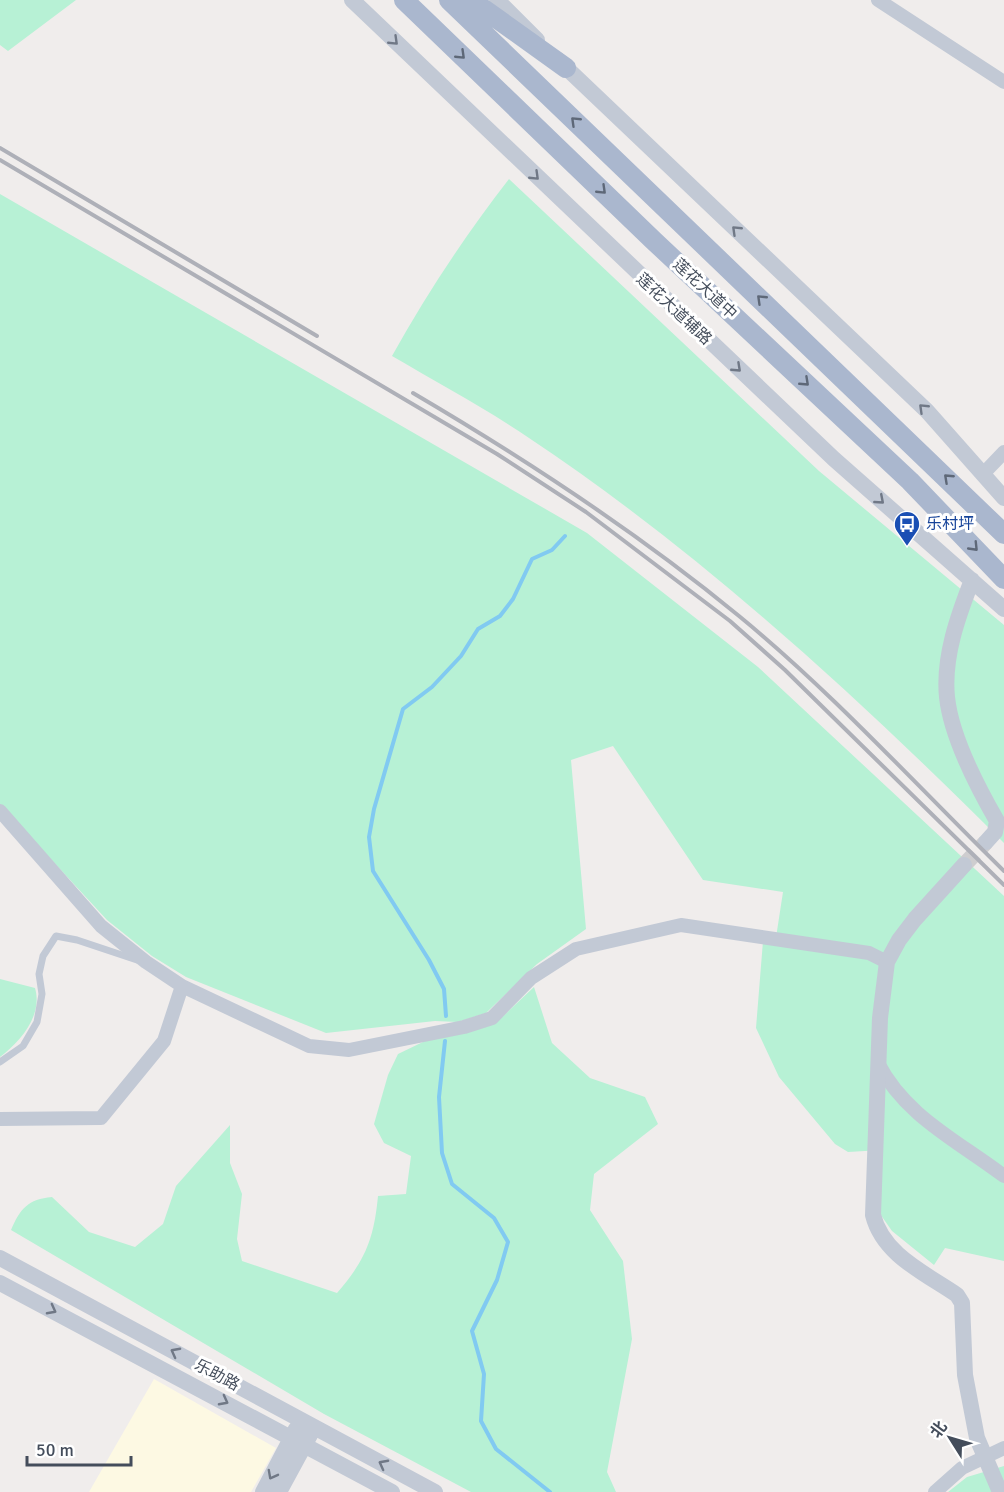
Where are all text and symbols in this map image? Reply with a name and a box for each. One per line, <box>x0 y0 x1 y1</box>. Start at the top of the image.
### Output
one-way arrow <box>386 33 397 44</box>
one-way arrow <box>455 48 465 59</box>
one-way arrow <box>571 117 582 128</box>
one-way arrow <box>527 168 538 179</box>
one-way arrow <box>594 183 605 194</box>
one-way arrow <box>732 226 743 237</box>
street label: 莲花大道中 <box>669 254 741 324</box>
street label: 莲花大道辅路 <box>632 269 716 349</box>
one-way arrow <box>758 296 769 307</box>
one-way arrow <box>730 360 741 371</box>
one-way arrow <box>798 375 808 386</box>
one-way arrow <box>919 404 929 415</box>
one-way arrow <box>944 474 954 485</box>
one-way arrow <box>874 493 884 504</box>
bus stop icon: 乐村坪 <box>892 509 922 547</box>
place label: 乐村坪 <box>926 514 974 534</box>
one-way arrow <box>967 540 978 551</box>
one-way arrow <box>46 1303 56 1314</box>
one-way arrow <box>170 1348 181 1359</box>
street label: 乐助路 <box>191 1355 243 1395</box>
one-way arrow <box>218 1394 229 1405</box>
north arrow <box>920 1408 980 1468</box>
text: 北 <box>926 1417 952 1442</box>
scale bar <box>27 1429 130 1467</box>
text: 50 m <box>36 1439 74 1461</box>
one-way arrow <box>379 1460 390 1471</box>
one-way arrow <box>268 1468 279 1479</box>

